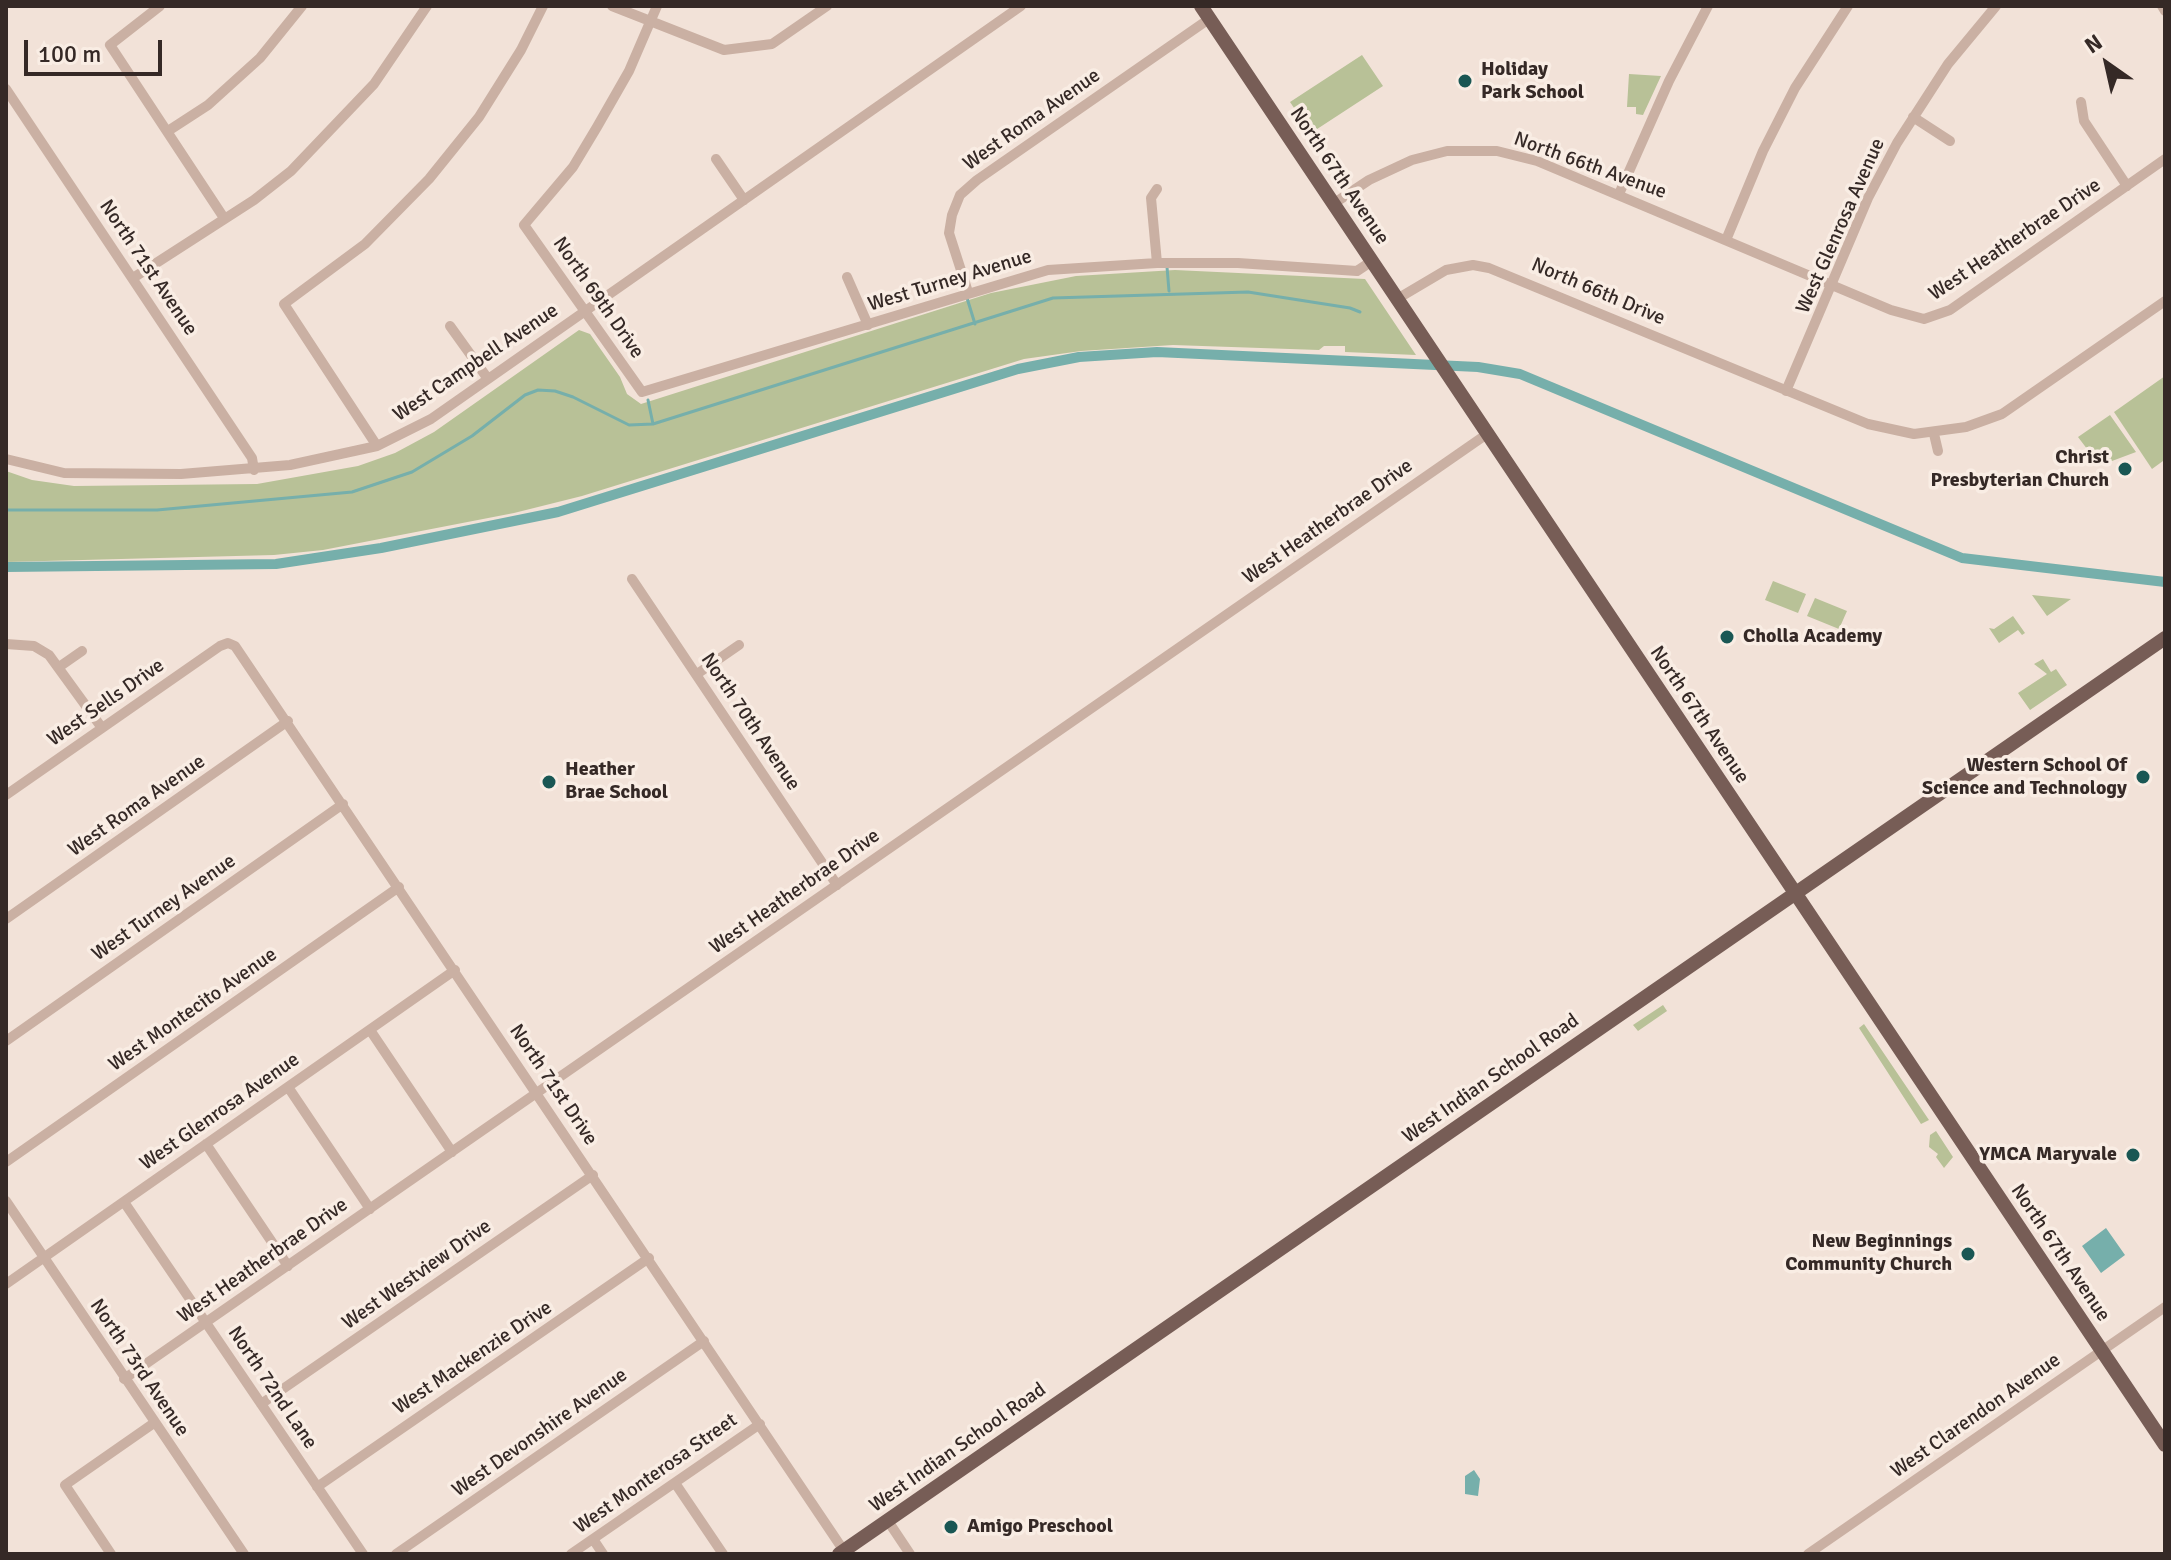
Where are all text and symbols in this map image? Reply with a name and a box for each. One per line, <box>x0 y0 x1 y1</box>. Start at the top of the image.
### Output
scale bar <box>28 24 166 74</box>
north arrow <box>2067 24 2147 104</box>
text: N <box>2079 28 2107 59</box>
text: 100 m <box>38 39 101 69</box>
place label: Holiday Park School <box>1481 58 1584 105</box>
street label: West Roma Avenue <box>959 64 1105 176</box>
marker: Holiday Park School <box>1456 72 1474 90</box>
street label: North 67th Avenue <box>1284 103 1394 249</box>
street label: North 66th Avenue <box>1510 127 1670 205</box>
street label: West Glenrosa Avenue <box>1792 135 1890 317</box>
street label: West Heatherbrae Drive <box>1925 174 2105 306</box>
street label: North 71st Avenue <box>94 196 202 340</box>
street label: North 69th Drive <box>547 233 649 363</box>
street label: West Turney Avenue <box>865 245 1035 317</box>
street label: North 66th Drive <box>1528 253 1668 331</box>
street label: West Campbell Avenue <box>389 299 563 427</box>
place label: Christ Presbyterian Church <box>1931 446 2109 493</box>
street label: West Heatherbrae Drive <box>1238 454 1418 590</box>
marker: Christ Presbyterian Church <box>2116 460 2134 478</box>
place label: Cholla Academy <box>1743 625 1882 649</box>
marker: Cholla Academy <box>1718 628 1736 646</box>
street label: North 67th Avenue <box>1644 642 1754 788</box>
street label: North 70th Avenue <box>695 649 805 795</box>
street label: West Sells Drive <box>43 654 169 752</box>
street label: West Roma Avenue <box>64 750 210 862</box>
place label: Western School Of Science and Technology <box>1922 754 2127 801</box>
place label: Heather Brae School <box>565 758 668 805</box>
marker: Western School Of Science and Technology <box>2134 768 2152 786</box>
marker: Heather Brae School <box>540 773 558 791</box>
street label: West Heatherbrae Drive <box>705 824 885 960</box>
street label: West Turney Avenue <box>88 849 240 967</box>
street label: West Montecito Avenue <box>104 943 282 1077</box>
street label: West Indian School Road <box>1398 1009 1584 1149</box>
street label: North 71st Drive <box>504 1020 602 1150</box>
street label: West Glenrosa Avenue <box>136 1048 304 1176</box>
place label: YMCA Maryvale <box>1979 1143 2117 1167</box>
marker: YMCA Maryvale <box>2124 1146 2142 1164</box>
street label: North 67th Avenue <box>2005 1180 2115 1326</box>
street label: West Heatherbrae Drive <box>173 1193 353 1329</box>
street label: West Westview Drive <box>338 1215 496 1335</box>
place label: New Beginnings Community Church <box>1785 1230 1952 1277</box>
marker: New Beginnings Community Church <box>1959 1245 1977 1263</box>
street label: North 73rd Avenue <box>84 1295 194 1441</box>
street label: West Mackenzie Drive <box>389 1296 557 1420</box>
street label: North 72nd Lane <box>222 1322 322 1454</box>
street label: West Clarendon Avenue <box>1887 1348 2065 1484</box>
street label: West Devonshire Avenue <box>448 1363 632 1503</box>
street label: West Indian School Road <box>865 1378 1051 1518</box>
street label: West Monterosa Street <box>570 1409 742 1539</box>
place label: Amigo Preschool <box>967 1515 1113 1539</box>
marker: Amigo Preschool <box>942 1518 960 1536</box>

